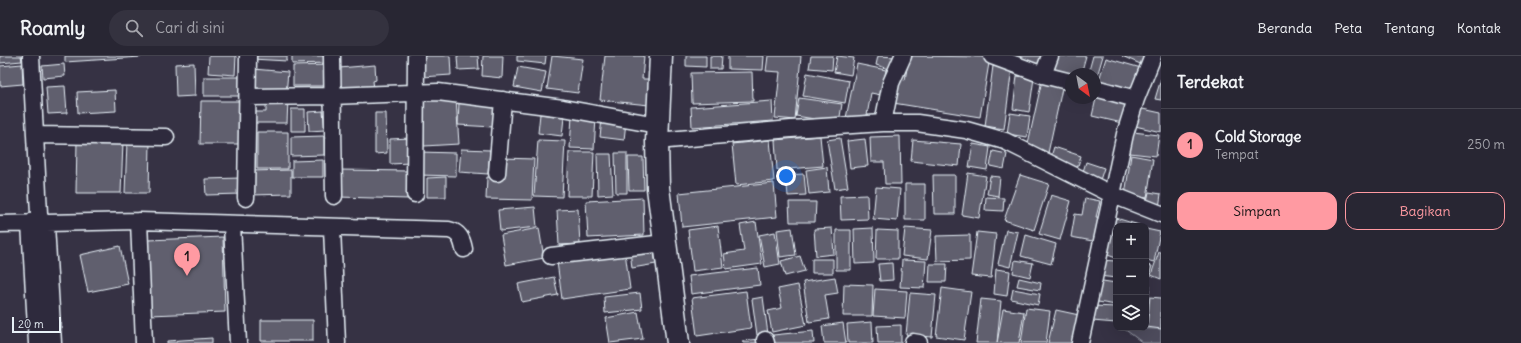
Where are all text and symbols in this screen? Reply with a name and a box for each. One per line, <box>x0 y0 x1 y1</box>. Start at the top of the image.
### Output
search box <box>109 10 389 46</box>
text: Roamly <box>20 16 85 40</box>
icon: search <box>123 17 145 39</box>
text: Cari di sini <box>155 18 225 37</box>
text: Beranda <box>1258 19 1312 37</box>
text: Peta <box>1334 19 1362 37</box>
text: Tentang <box>1384 19 1435 37</box>
text: Kontak <box>1457 19 1501 37</box>
north arrow <box>1065 68 1101 104</box>
text: Terdekat <box>1177 71 1244 93</box>
text: Cold Storage <box>1215 127 1301 146</box>
text: 1 <box>1187 136 1193 153</box>
text: 250 m <box>1467 136 1505 153</box>
text: Tempat <box>1215 146 1259 163</box>
your location <box>776 166 796 186</box>
button: Simpan <box>1177 192 1337 230</box>
button: Bagikan <box>1345 192 1505 230</box>
map controls <box>1113 223 1149 331</box>
button: + <box>1113 223 1149 259</box>
pin: 1 <box>174 243 200 276</box>
button: − <box>1113 259 1149 295</box>
button: layers <box>1113 295 1149 331</box>
scale bar <box>12 315 61 334</box>
text: 20 m <box>18 317 44 331</box>

